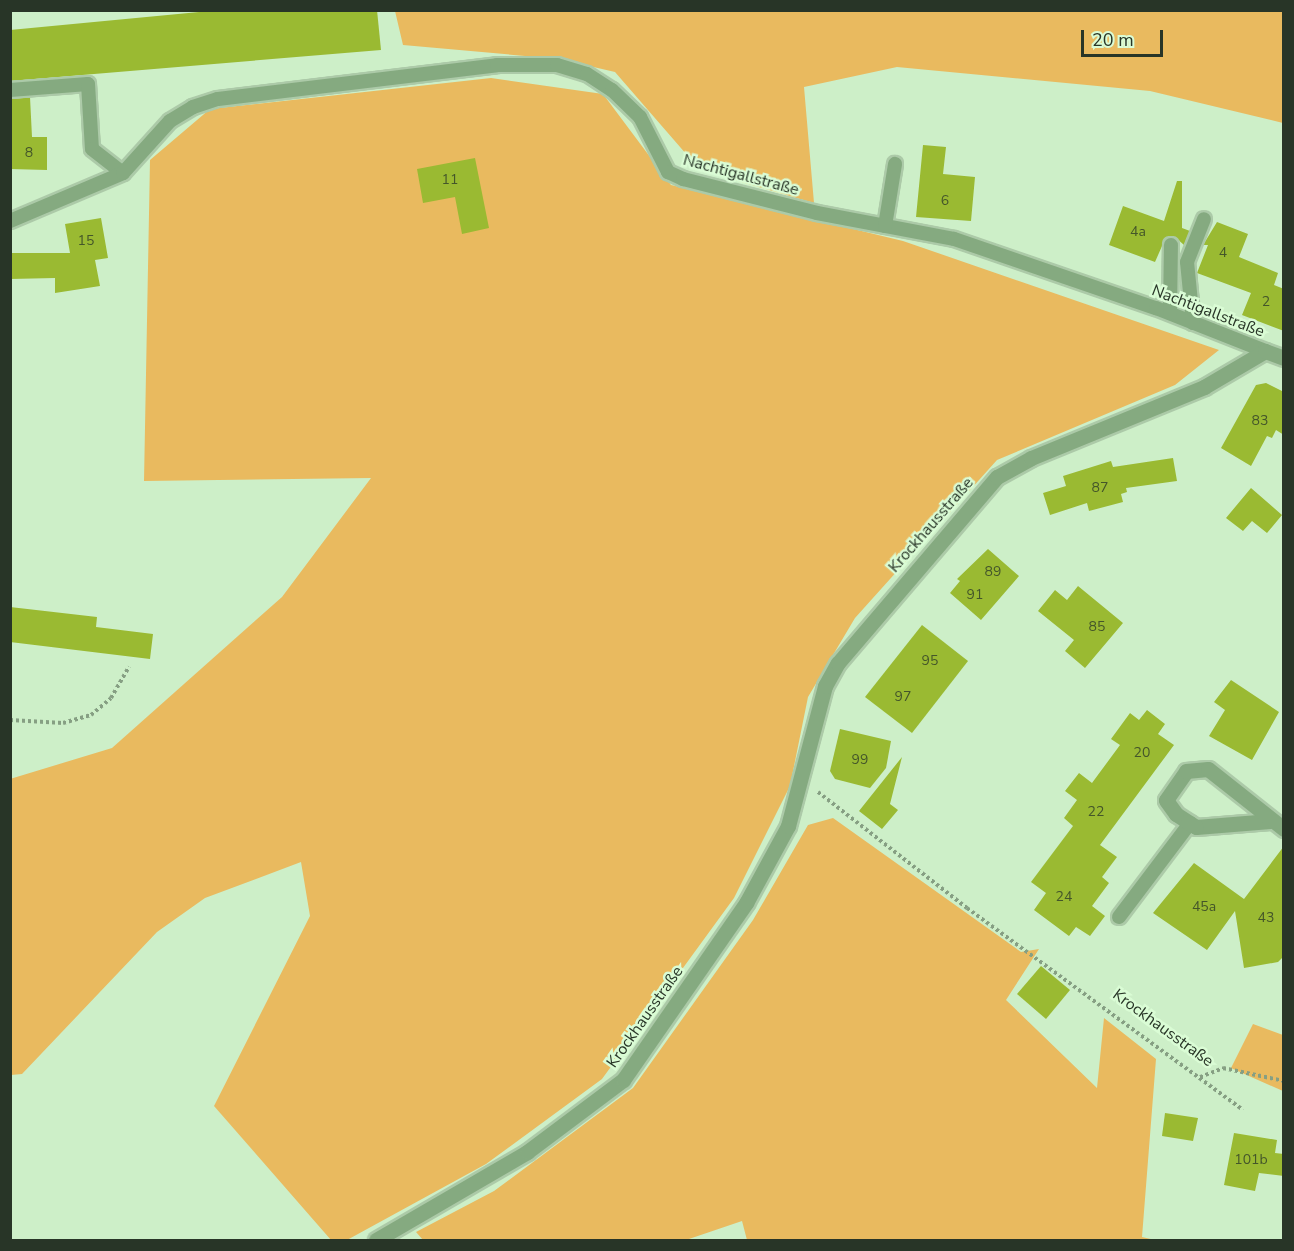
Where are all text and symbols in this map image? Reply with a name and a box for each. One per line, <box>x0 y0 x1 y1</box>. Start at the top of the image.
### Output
scale bar <box>1084 18 1166 56</box>
text: 20 m <box>1092 28 1134 52</box>
house number: 8 <box>25 145 33 161</box>
street label: Nachtigallstraße <box>681 150 801 200</box>
house number: 11 <box>442 172 458 188</box>
house number: 6 <box>941 193 949 209</box>
house number: 4a <box>1130 224 1146 240</box>
house number: 15 <box>78 233 94 249</box>
house number: 4 <box>1219 245 1227 261</box>
street label: Nachtigallstraße <box>1149 281 1267 341</box>
house number: 2 <box>1262 294 1270 310</box>
house number: 83 <box>1252 413 1268 429</box>
street label: Krockhausstraße <box>884 473 978 577</box>
house number: 87 <box>1092 480 1108 496</box>
house number: 89 <box>985 564 1001 580</box>
house number: 91 <box>967 587 983 603</box>
house number: 85 <box>1089 619 1105 635</box>
house number: 95 <box>922 653 938 669</box>
house number: 97 <box>895 689 911 705</box>
house number: 20 <box>1134 745 1150 761</box>
house number: 99 <box>852 752 868 768</box>
house number: 22 <box>1088 804 1104 820</box>
house number: 24 <box>1056 889 1072 905</box>
house number: 45a <box>1192 899 1216 915</box>
house number: 43 <box>1258 910 1274 926</box>
street label: Krockhausstraße <box>603 962 687 1072</box>
street label: Krockhausstraße <box>1109 985 1217 1071</box>
house number: 101b <box>1234 1152 1268 1168</box>

